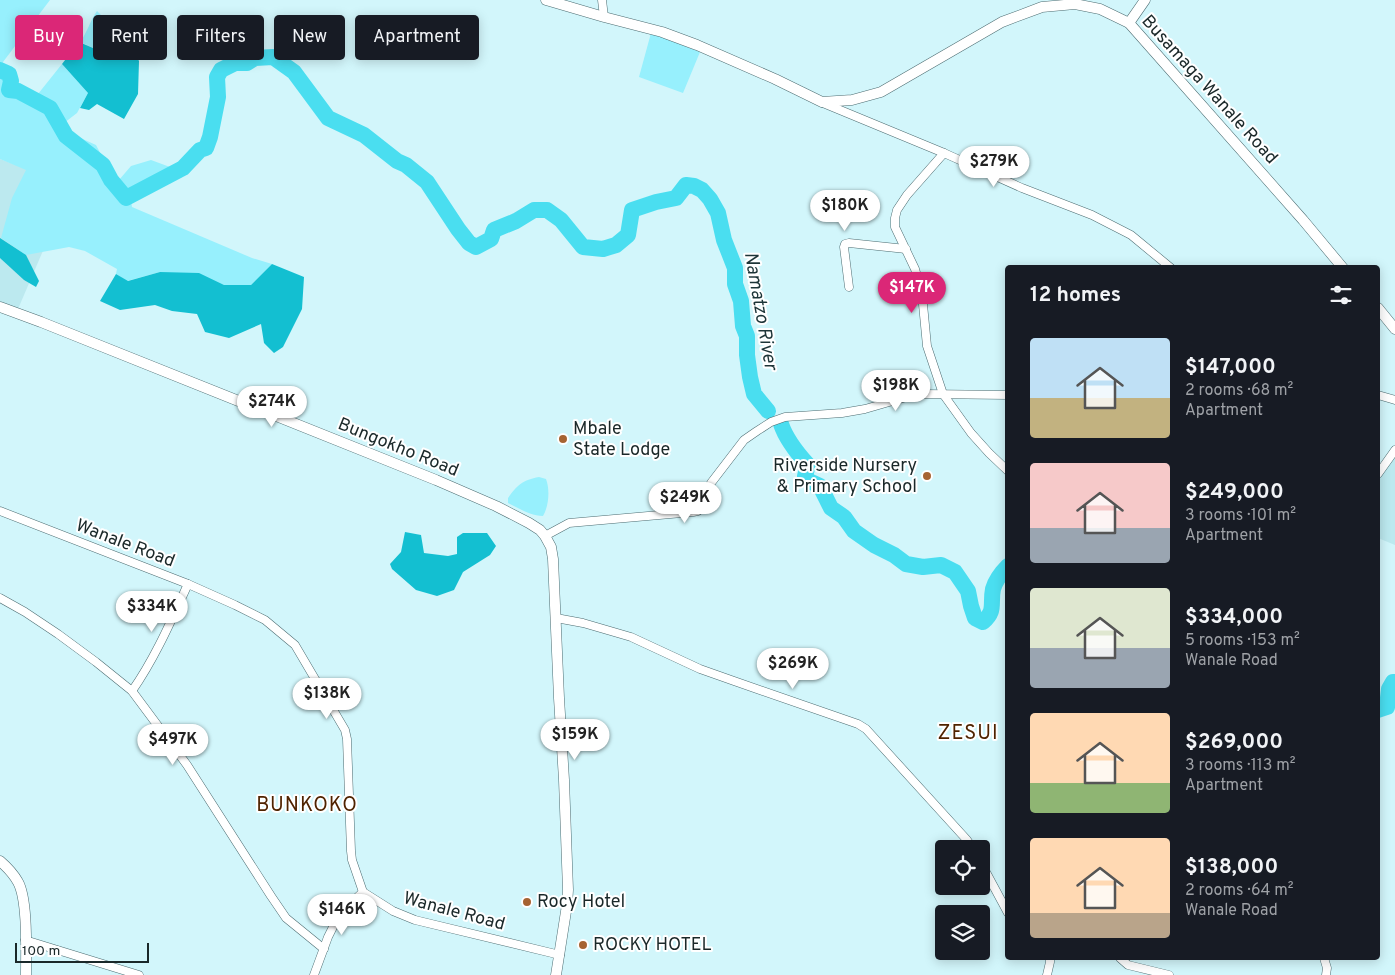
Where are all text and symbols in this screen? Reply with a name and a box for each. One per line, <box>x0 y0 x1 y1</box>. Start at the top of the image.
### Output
street label: Busamaga Wanale Road <box>1136 11 1282 169</box>
chip: Buy <box>15 15 83 60</box>
chip: Rent <box>93 15 167 60</box>
chip: Filters <box>177 15 264 60</box>
chip: New <box>274 15 345 60</box>
chip: Apartment <box>355 15 479 60</box>
pin: $279K <box>959 146 1029 188</box>
text: $279K <box>969 152 1019 172</box>
pin: $180K <box>810 190 880 232</box>
text: $180K <box>821 196 869 216</box>
water label: Namatzo River <box>738 250 782 374</box>
pin: $147K <box>877 272 947 314</box>
text: $147K <box>889 278 935 298</box>
icon: filters <box>1327 281 1355 309</box>
text: 12 homes <box>1030 282 1121 309</box>
text: $147,000 <box>1185 354 1276 381</box>
icon: home <box>1070 358 1130 418</box>
pin: $198K <box>861 370 931 412</box>
text: $198K <box>872 376 920 396</box>
text: 2 rooms · 68 m² <box>1185 381 1293 401</box>
pin: $274K <box>237 386 307 428</box>
text: $274K <box>248 392 296 412</box>
text: Apartment <box>1185 401 1263 421</box>
street label: Bungokho Road <box>334 413 462 483</box>
place label: Mbale State Lodge <box>573 418 670 462</box>
marker: Mbale State Lodge <box>557 433 569 445</box>
place label: Riverside Nursery & Primary School <box>773 455 917 499</box>
marker: Riverside Nursery & Primary School <box>921 470 933 482</box>
text: $249,000 <box>1185 479 1284 506</box>
pin: $249K <box>650 482 720 524</box>
icon: home <box>1070 483 1130 543</box>
text: $249K <box>660 488 710 508</box>
text: 3 rooms · 101 m² <box>1185 506 1296 526</box>
street label: Wanale Road <box>72 515 178 573</box>
text: Apartment <box>1185 526 1263 546</box>
pin: $334K <box>117 590 187 633</box>
text: $334K <box>127 597 177 617</box>
text: $334,000 <box>1185 604 1283 631</box>
icon: home <box>1070 608 1130 668</box>
text: 5 rooms · 153 m² <box>1185 631 1300 651</box>
pin: $269K <box>758 648 828 690</box>
text: Wanale Road <box>1185 651 1278 671</box>
text: $269K <box>768 654 818 674</box>
pin: $138K <box>292 678 362 720</box>
text: $138K <box>304 684 350 704</box>
pin: $159K <box>540 718 610 761</box>
district label: ZESUI <box>937 721 999 747</box>
pin: $497K <box>138 724 208 766</box>
text: $159K <box>552 725 599 745</box>
text: $269,000 <box>1185 729 1283 756</box>
text: $497K <box>148 730 198 750</box>
icon: home <box>1070 733 1130 793</box>
text: 3 rooms · 113 m² <box>1185 756 1296 776</box>
text: Apartment <box>1185 776 1263 796</box>
district label: BUNKOKO <box>256 793 358 819</box>
map controls <box>935 840 990 960</box>
button: locate <box>935 840 990 895</box>
text: $138,000 <box>1185 854 1278 881</box>
icon: home <box>1070 858 1130 918</box>
text: 2 rooms · 64 m² <box>1185 881 1294 901</box>
street label: Wanale Road <box>401 887 507 937</box>
place label: Rocy Hotel <box>537 891 625 914</box>
pin: $146K <box>307 894 377 936</box>
marker: Rocy Hotel <box>521 896 533 908</box>
text: $146K <box>318 900 366 920</box>
text: Wanale Road <box>1185 901 1278 921</box>
button: layers <box>935 905 990 960</box>
place label: ROCKY HOTEL <box>593 934 712 957</box>
marker: ROCKY HOTEL <box>577 939 589 951</box>
scale bar <box>15 940 149 963</box>
text: 100 m <box>22 943 60 960</box>

